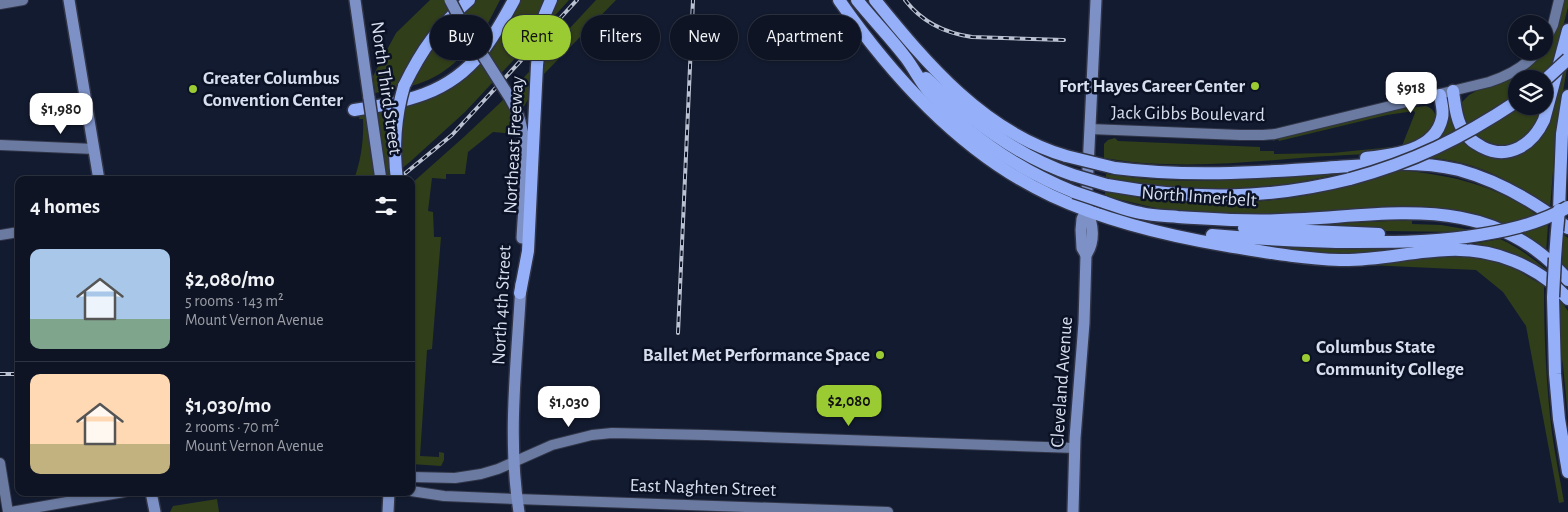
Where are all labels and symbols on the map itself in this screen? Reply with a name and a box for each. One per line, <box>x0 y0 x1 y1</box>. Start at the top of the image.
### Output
street label: North Third Street <box>367 20 405 156</box>
place label: Greater Columbus Convention Center <box>203 69 343 110</box>
pin: $918 <box>1381 72 1441 114</box>
street label: Northeast Freeway <box>501 76 527 214</box>
place label: Fort Hayes Career Center <box>1059 77 1245 96</box>
marker: Fort Hayes Career Center <box>1249 80 1261 92</box>
marker: Greater Columbus Convention Center <box>187 83 199 95</box>
pin: $1,980 <box>20 92 102 135</box>
street label: Jack Gibbs Boulevard <box>1111 103 1265 125</box>
street label: North Innerbelt <box>1141 183 1257 211</box>
street label: North 4th Street <box>489 245 515 365</box>
street label: Cleveland Avenue <box>1048 316 1076 448</box>
place label: Columbus State Community College <box>1316 338 1464 379</box>
place label: Ballet Met Performance Space <box>643 346 870 365</box>
marker: Ballet Met Performance Space <box>874 349 886 361</box>
marker: Columbus State Community College <box>1300 352 1312 364</box>
pin: $2,080 <box>808 384 890 427</box>
pin: $1,030 <box>528 386 610 428</box>
street label: East Naghten Street <box>629 476 777 500</box>

